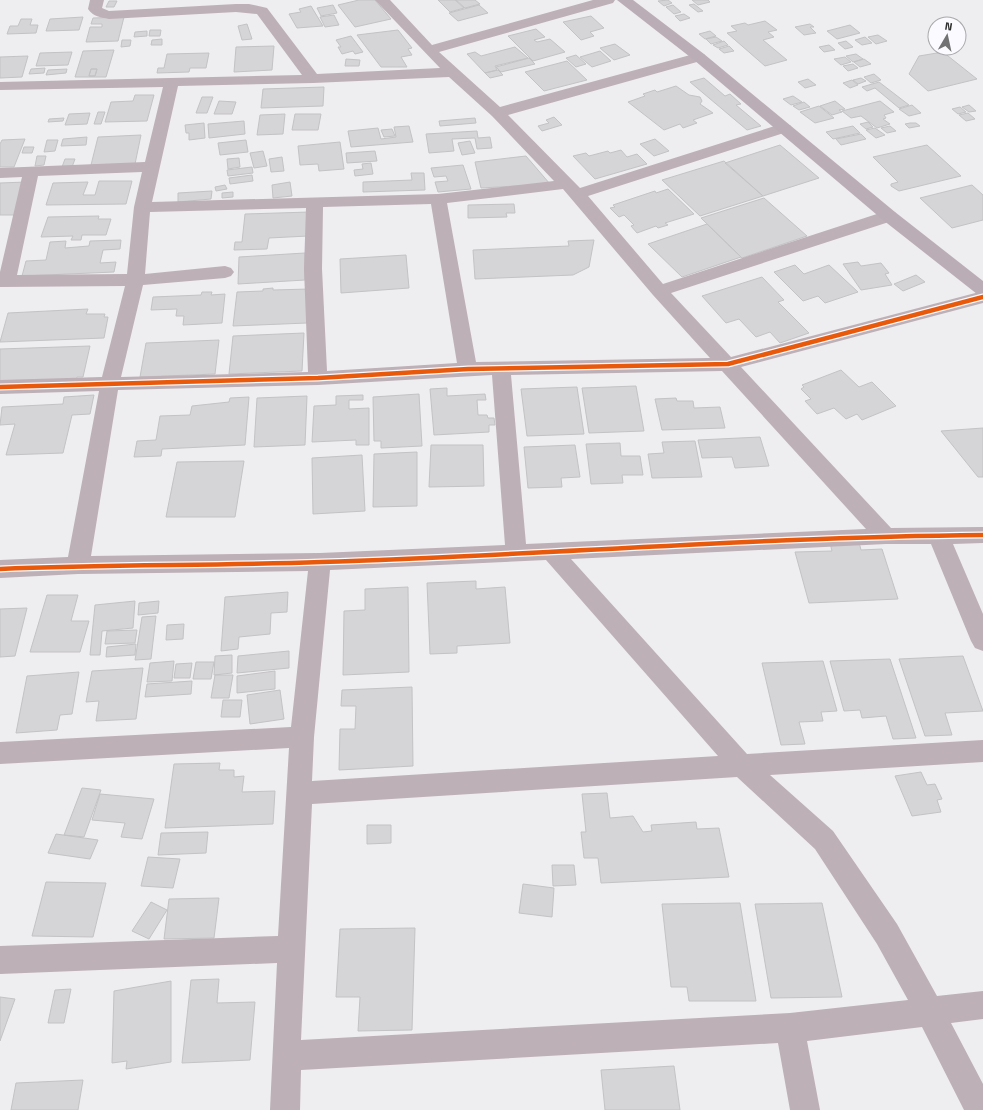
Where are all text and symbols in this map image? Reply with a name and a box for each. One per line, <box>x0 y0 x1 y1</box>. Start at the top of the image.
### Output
north arrow <box>927 16 967 56</box>
text: N <box>944 18 954 35</box>

